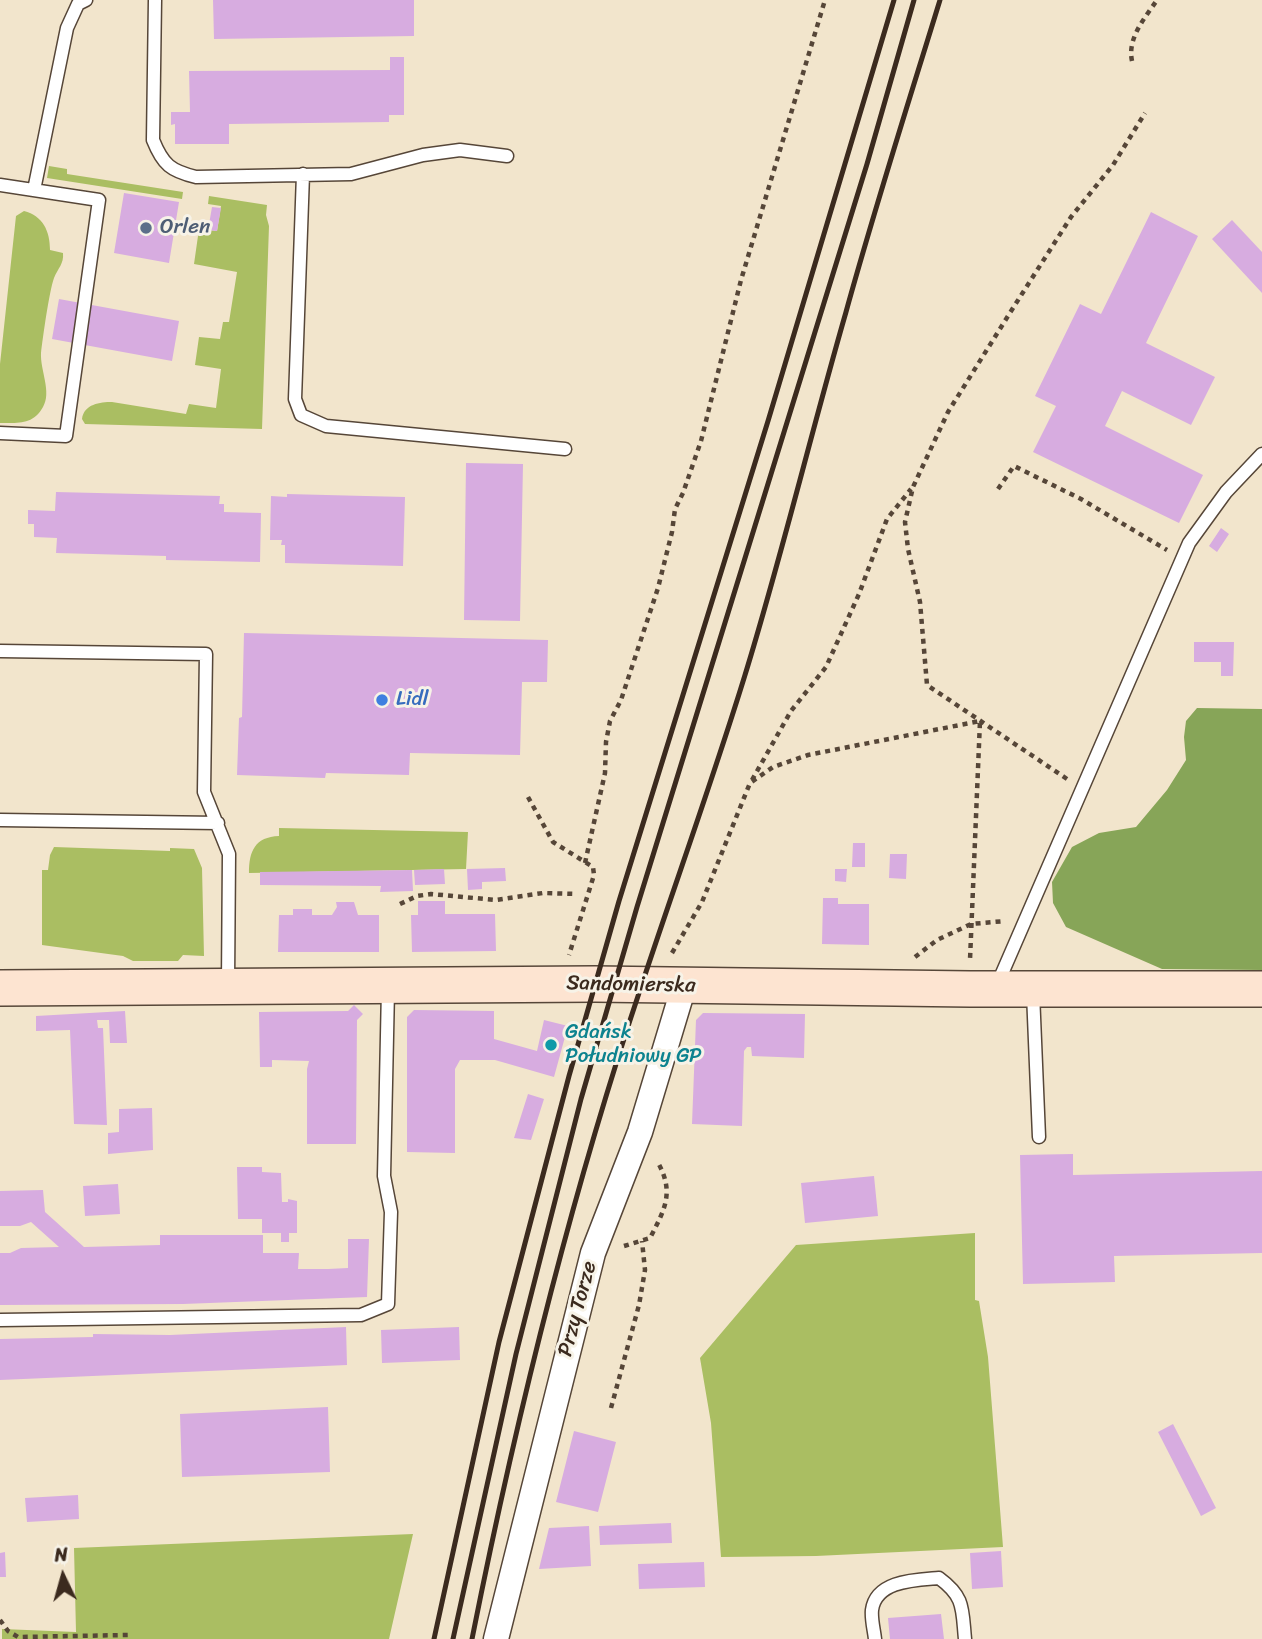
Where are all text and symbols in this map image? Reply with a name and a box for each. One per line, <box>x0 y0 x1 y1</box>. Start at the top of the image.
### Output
place label: Orlen <box>160 215 210 241</box>
marker: Orlen <box>138 220 154 236</box>
place label: Lidl <box>396 687 429 713</box>
marker: Lidl <box>374 692 390 708</box>
street label: Sandomierska <box>566 971 696 999</box>
place label: Gdańsk Południowy GP <box>565 1020 702 1070</box>
marker: Gdańsk Południowy GP <box>543 1037 559 1053</box>
street label: Przy Torze <box>553 1259 603 1359</box>
text: N <box>53 1538 69 1572</box>
north arrow <box>28 1541 98 1611</box>

